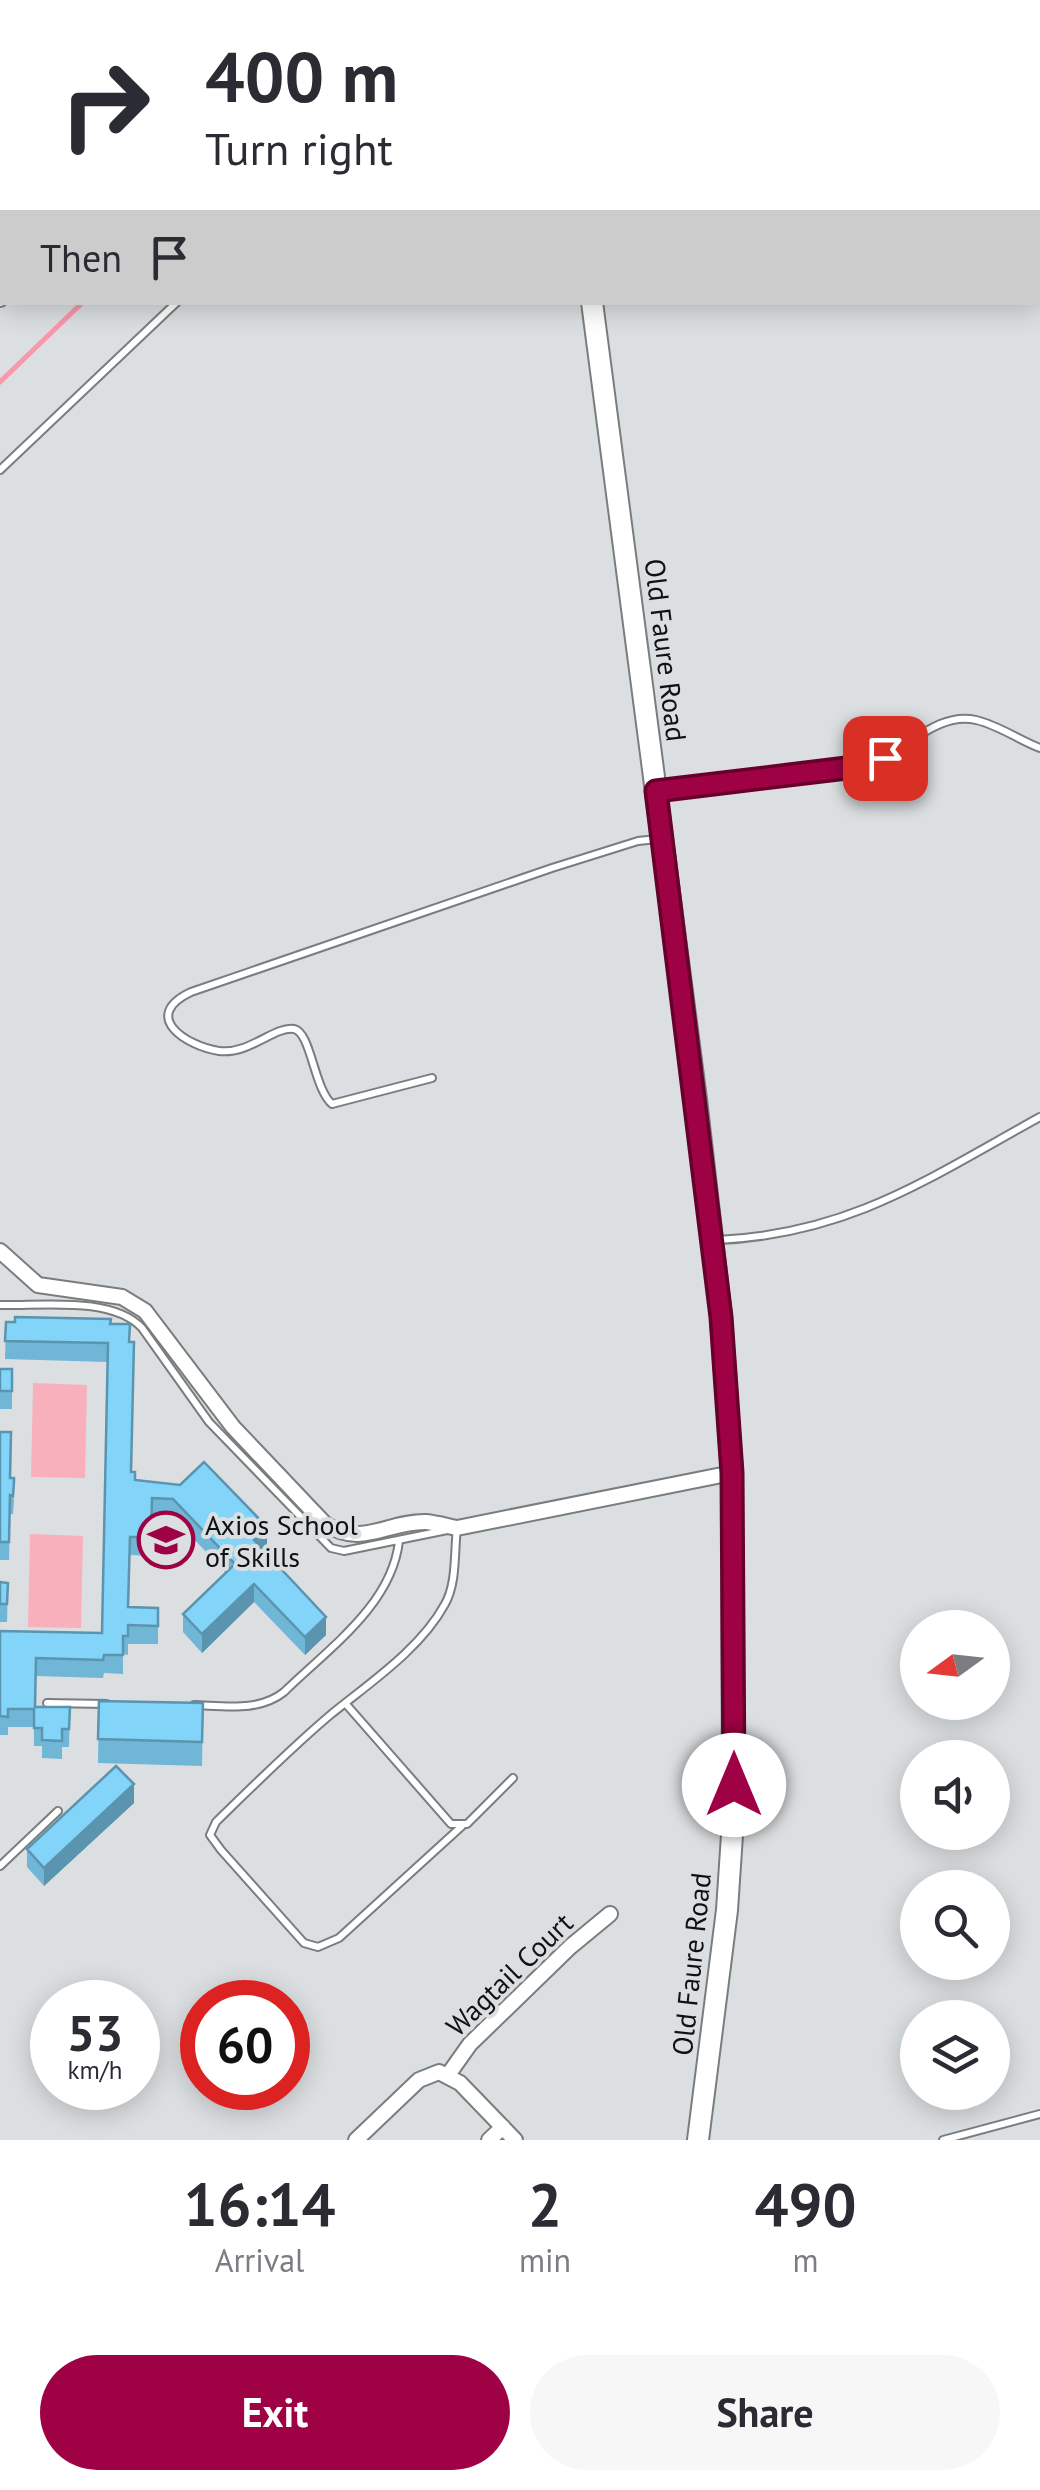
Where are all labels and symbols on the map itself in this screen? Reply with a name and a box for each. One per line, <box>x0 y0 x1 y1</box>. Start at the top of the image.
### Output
street label: Old Faure Road <box>636 557 696 743</box>
pin <box>843 716 928 801</box>
place label: Axios School of Skills <box>205 1506 358 1575</box>
school or university icon: Axios School of Skills <box>136 1510 196 1570</box>
north arrow <box>900 1610 1010 1720</box>
position arrow <box>682 1733 786 1837</box>
street label: Old Faure Road <box>663 1871 719 2057</box>
street label: Wagtail Court <box>438 1904 581 2044</box>
speed limit sign: 60 <box>180 1980 310 2110</box>

